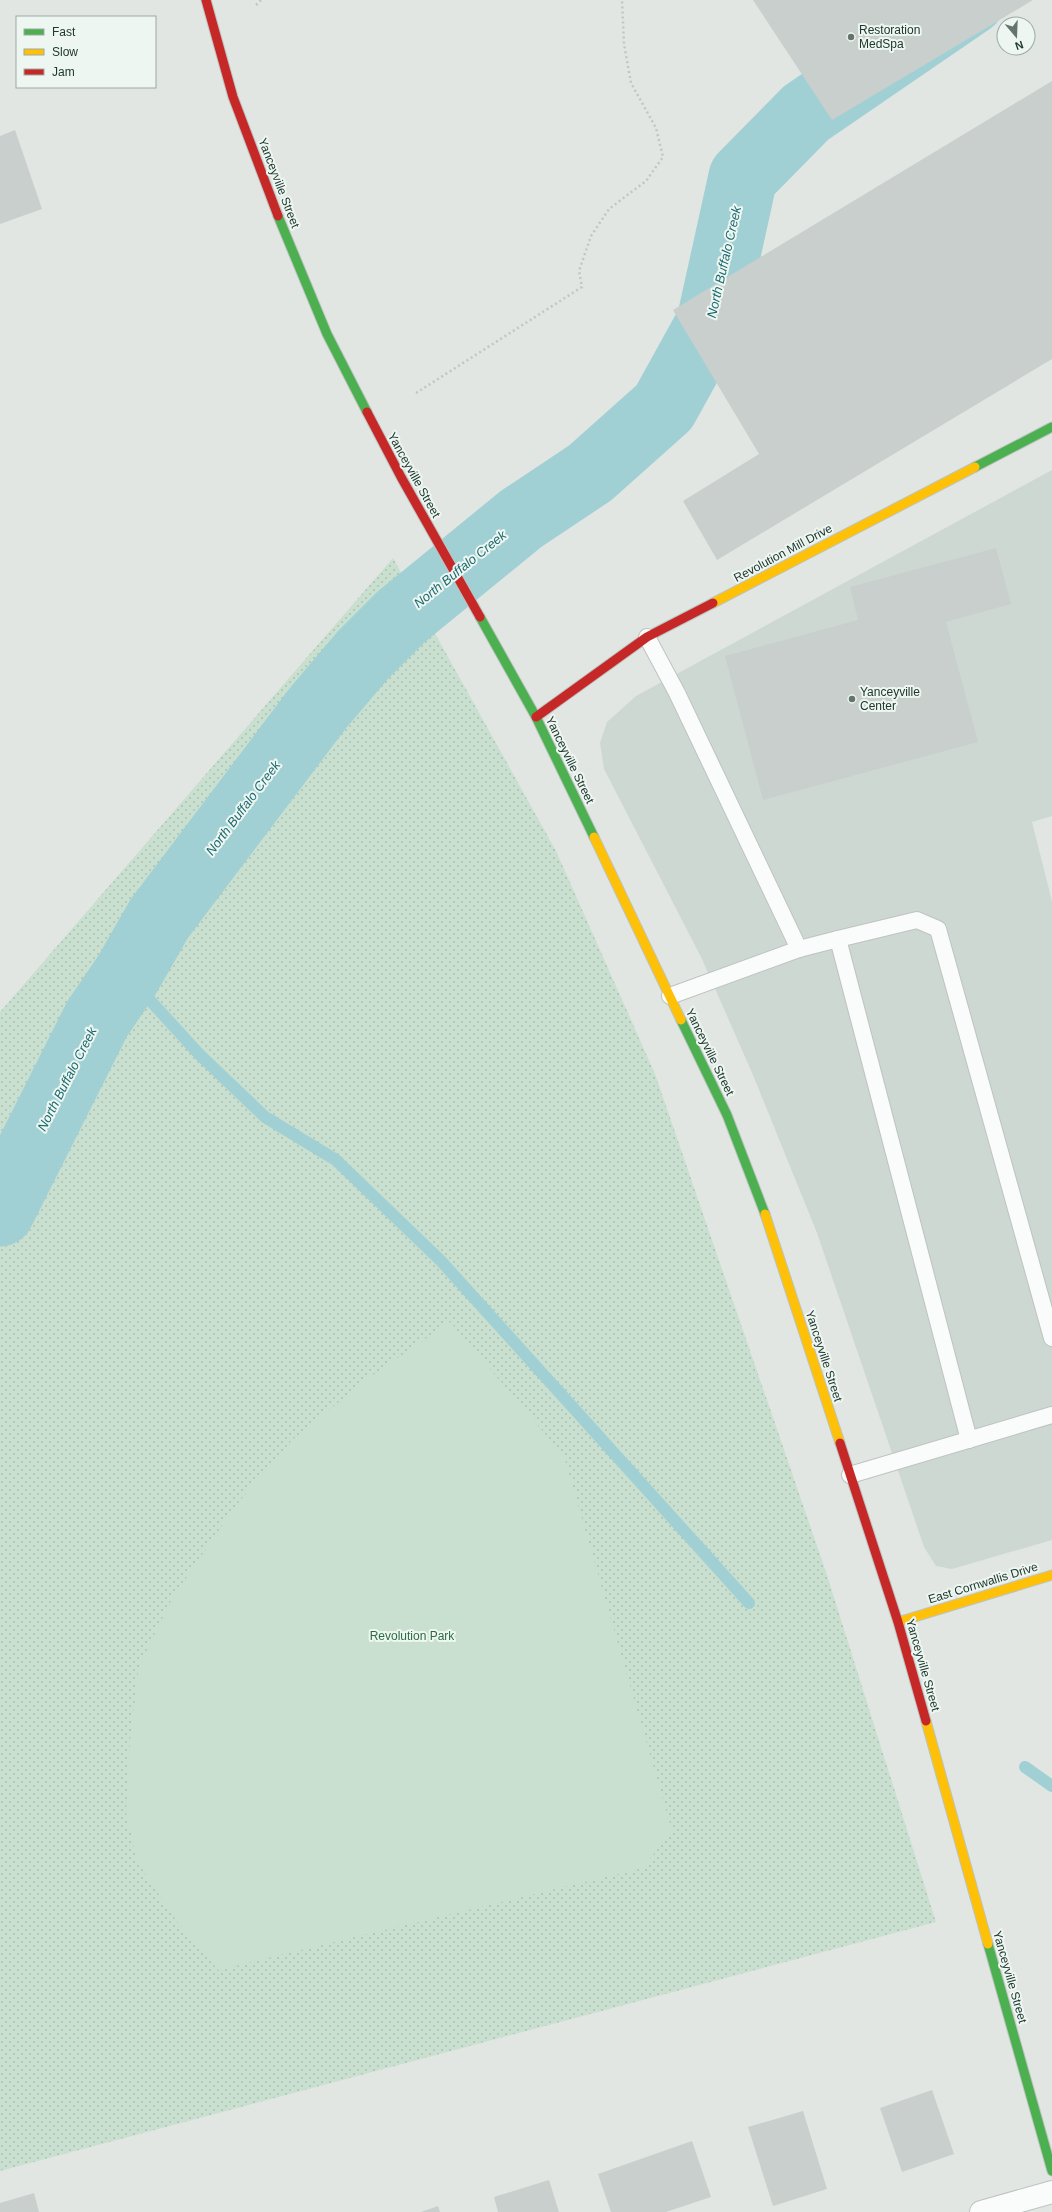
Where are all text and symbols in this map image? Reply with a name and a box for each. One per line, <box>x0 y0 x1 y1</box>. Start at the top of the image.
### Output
legend <box>16 16 156 88</box>
north arrow <box>996 16 1036 56</box>
place label: Restoration MedSpa <box>859 23 920 51</box>
text: Fast <box>52 25 76 39</box>
marker: Restoration MedSpa <box>846 32 856 42</box>
text: N <box>1013 38 1025 52</box>
text: Slow <box>52 45 78 59</box>
text: Jam <box>52 65 75 79</box>
street label: Yanceyville Street <box>255 136 303 231</box>
water label: North Buffalo Creek <box>704 203 744 319</box>
street label: Yanceyville Street <box>385 430 444 521</box>
street label: Revolution Mill Drive <box>731 521 835 585</box>
water label: North Buffalo Creek <box>411 526 510 611</box>
place label: Yanceyville Center <box>860 685 920 713</box>
marker: Yanceyville Center <box>847 694 857 704</box>
street label: Yanceyville Street <box>543 714 597 806</box>
water label: North Buffalo Creek <box>203 757 284 858</box>
street label: Yanceyville Street <box>683 1006 737 1098</box>
water label: North Buffalo Creek <box>34 1023 100 1133</box>
street label: Yanceyville Street <box>803 1309 846 1404</box>
street label: East Cornwallis Drive <box>926 1560 1040 1606</box>
street label: Yanceyville Street <box>903 1617 943 1713</box>
park label: Revolution Park <box>370 1629 455 1643</box>
street label: Yanceyville Street <box>990 1929 1030 2025</box>

